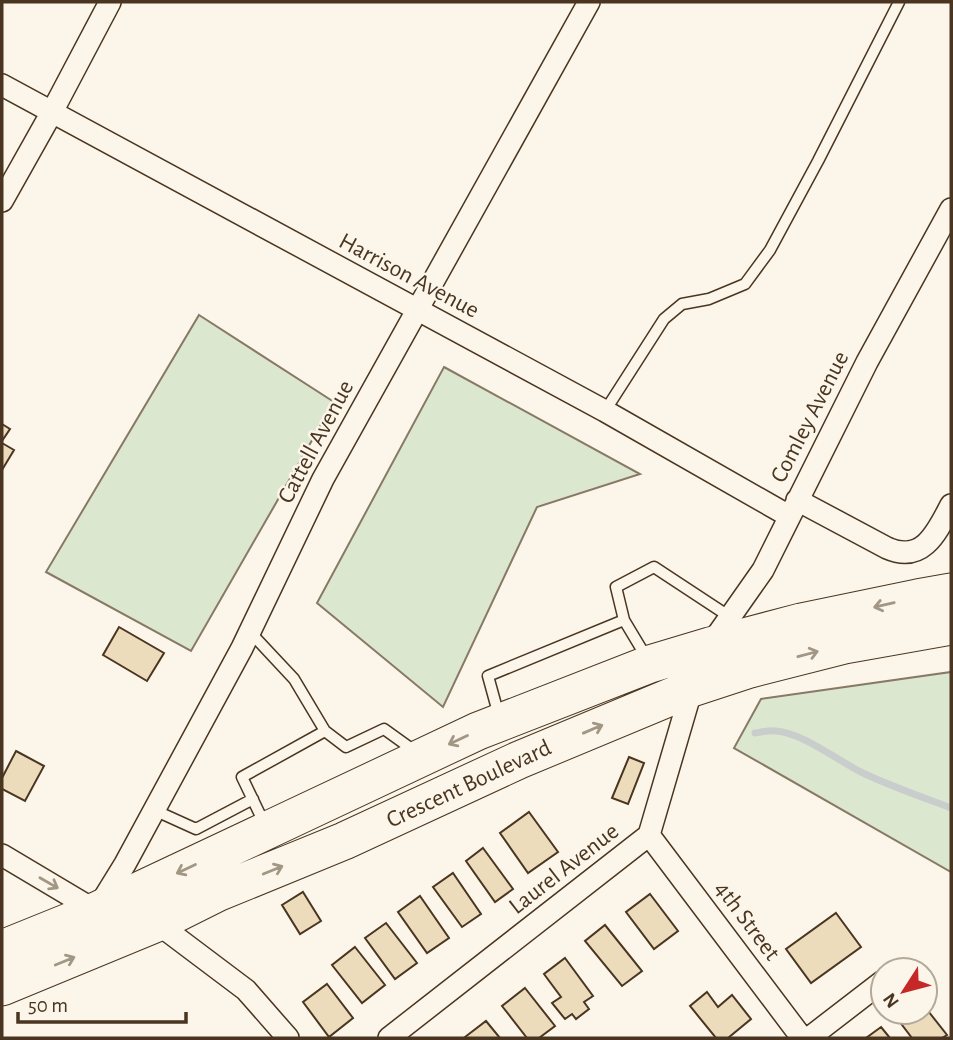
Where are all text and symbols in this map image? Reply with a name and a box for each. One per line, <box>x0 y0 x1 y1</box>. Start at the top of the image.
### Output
street label: Harrison Avenue <box>335 229 483 323</box>
street label: Comley Avenue <box>767 347 853 487</box>
street label: Cattell Avenue <box>274 377 358 507</box>
one-way arrow <box>873 599 896 612</box>
one-way arrow <box>796 647 819 660</box>
one-way arrow <box>582 721 603 734</box>
street label: Crescent Boulevard <box>383 735 555 833</box>
one-way arrow <box>448 735 469 748</box>
street label: Laurel Avenue <box>505 819 623 919</box>
one-way arrow <box>176 863 198 876</box>
one-way arrow <box>262 863 283 876</box>
one-way arrow <box>39 876 59 890</box>
street label: 4th Street <box>710 877 785 965</box>
one-way arrow <box>54 954 75 967</box>
north arrow <box>869 956 939 1026</box>
scale bar <box>18 981 186 1025</box>
text: N <box>880 989 903 1011</box>
text: 50 m <box>28 995 68 1016</box>

